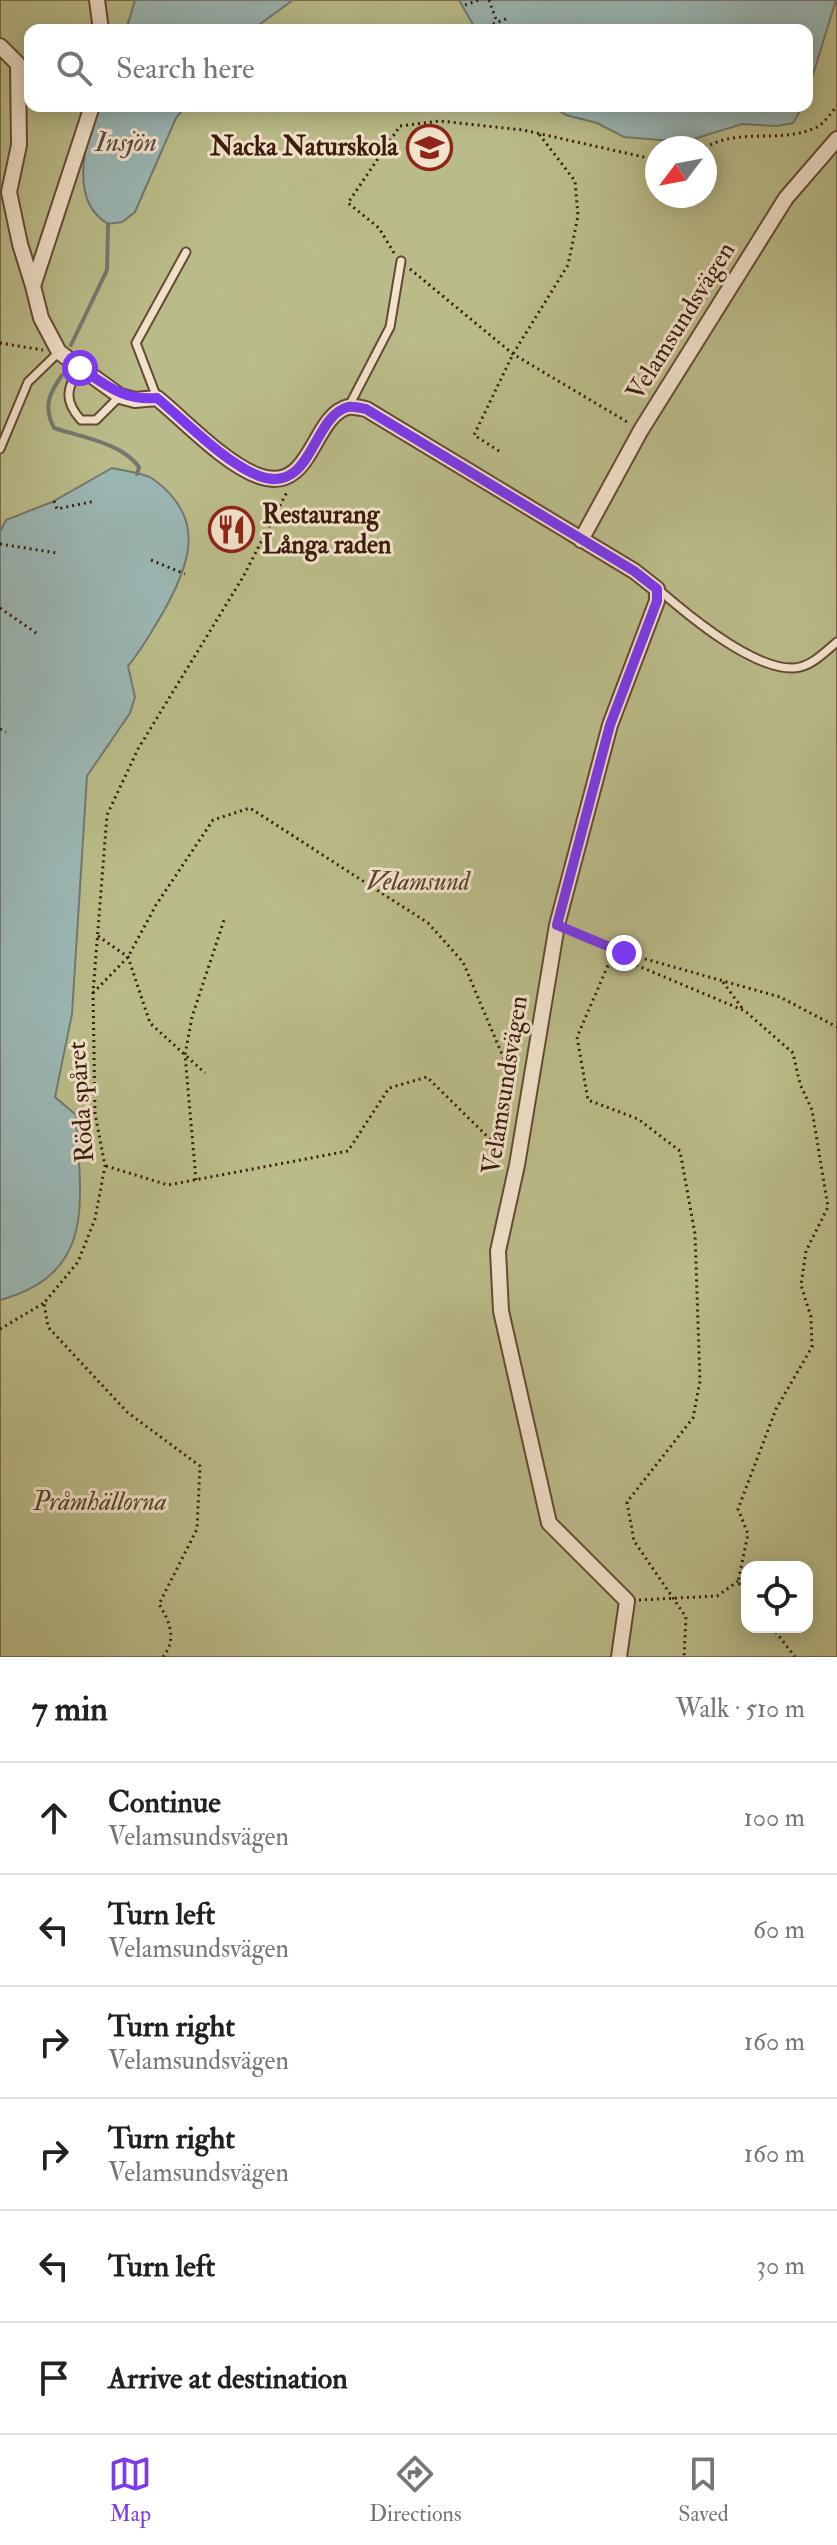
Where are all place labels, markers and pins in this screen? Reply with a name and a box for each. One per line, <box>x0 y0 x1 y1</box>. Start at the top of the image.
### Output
school or university icon: Nacka Naturskola <box>405 123 453 171</box>
place label: Nacka Naturskola <box>209 131 399 163</box>
place label: Restaurang Långa raden <box>262 499 392 562</box>
restaurant icon: Restaurang Långa raden <box>207 506 255 554</box>

